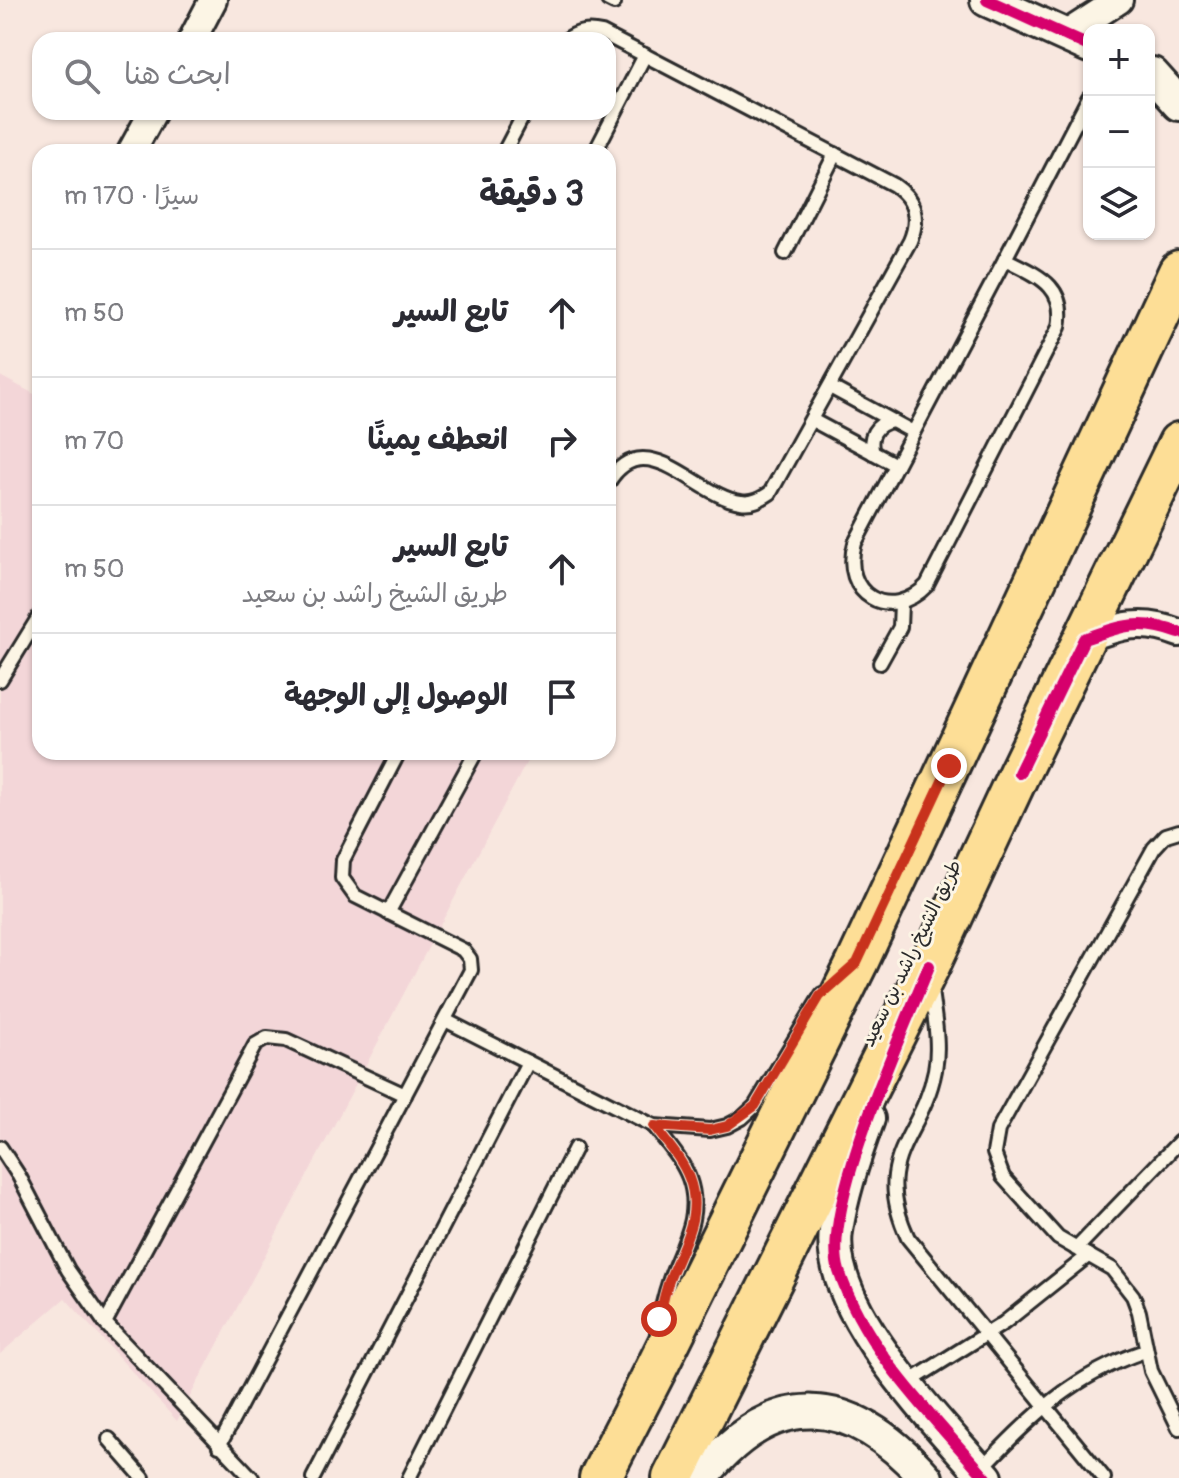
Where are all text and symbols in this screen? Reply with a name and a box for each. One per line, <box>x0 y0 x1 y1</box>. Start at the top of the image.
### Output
map controls <box>1083 24 1155 240</box>
button: + <box>1083 24 1155 96</box>
search box <box>32 32 616 120</box>
icon: search <box>60 54 104 98</box>
text: ابحث هنا <box>124 56 231 93</box>
button: − <box>1083 96 1155 168</box>
button: layers <box>1083 168 1155 240</box>
text: 3 دقيقة <box>479 173 584 216</box>
text: سيرًا · 170 m <box>64 180 199 212</box>
icon: ahead <box>540 291 584 335</box>
text: تابع السير <box>395 293 508 330</box>
text: 50 m <box>64 297 125 329</box>
icon: right <box>540 419 584 463</box>
text: انعطف يمينًا <box>368 421 508 458</box>
text: 70 m <box>64 425 124 457</box>
text: تابع السير <box>395 528 508 565</box>
icon: ahead <box>540 547 584 591</box>
text: 50 m <box>64 553 125 585</box>
text: طريق الشيخ راشد بن سعيد <box>241 578 508 610</box>
icon: arrive <box>540 675 584 719</box>
text: الوصول إلى الوجهة <box>284 677 508 714</box>
route end <box>931 748 967 784</box>
street label: طريق الشيخ راشد بن سعيد <box>855 855 968 1051</box>
route start <box>641 1301 677 1337</box>

